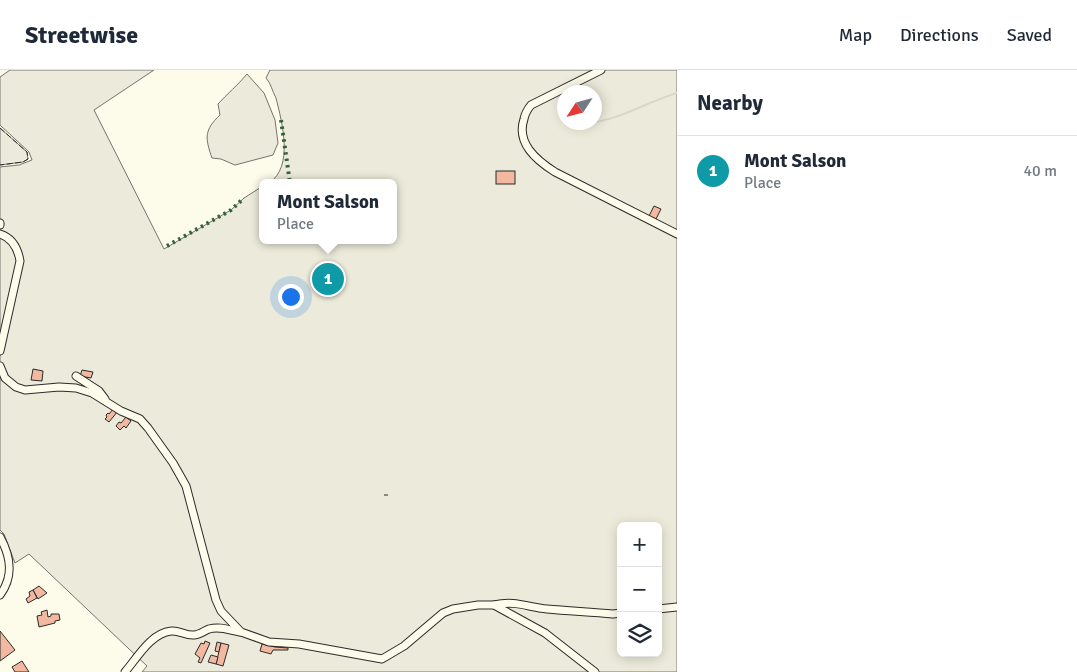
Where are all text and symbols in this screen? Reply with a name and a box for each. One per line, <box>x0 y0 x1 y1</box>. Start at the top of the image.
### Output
text: Streetwise <box>25 20 138 50</box>
text: Map <box>839 24 872 46</box>
text: Directions <box>900 24 979 46</box>
text: Saved <box>1007 24 1052 46</box>
north arrow <box>557 85 602 130</box>
text: Nearby <box>697 90 763 116</box>
text: Mont Salson <box>744 149 846 173</box>
text: 1 <box>709 161 717 181</box>
text: 40 m <box>1023 161 1057 181</box>
text: Place <box>744 173 781 193</box>
popup <box>259 179 397 244</box>
text: Mont Salson <box>277 190 379 214</box>
text: Place <box>277 214 314 234</box>
pin: 1 <box>312 260 344 298</box>
your location <box>278 284 304 310</box>
map controls <box>617 522 662 657</box>
button: + <box>617 522 662 567</box>
button: − <box>617 567 662 612</box>
button: layers <box>617 612 662 657</box>

